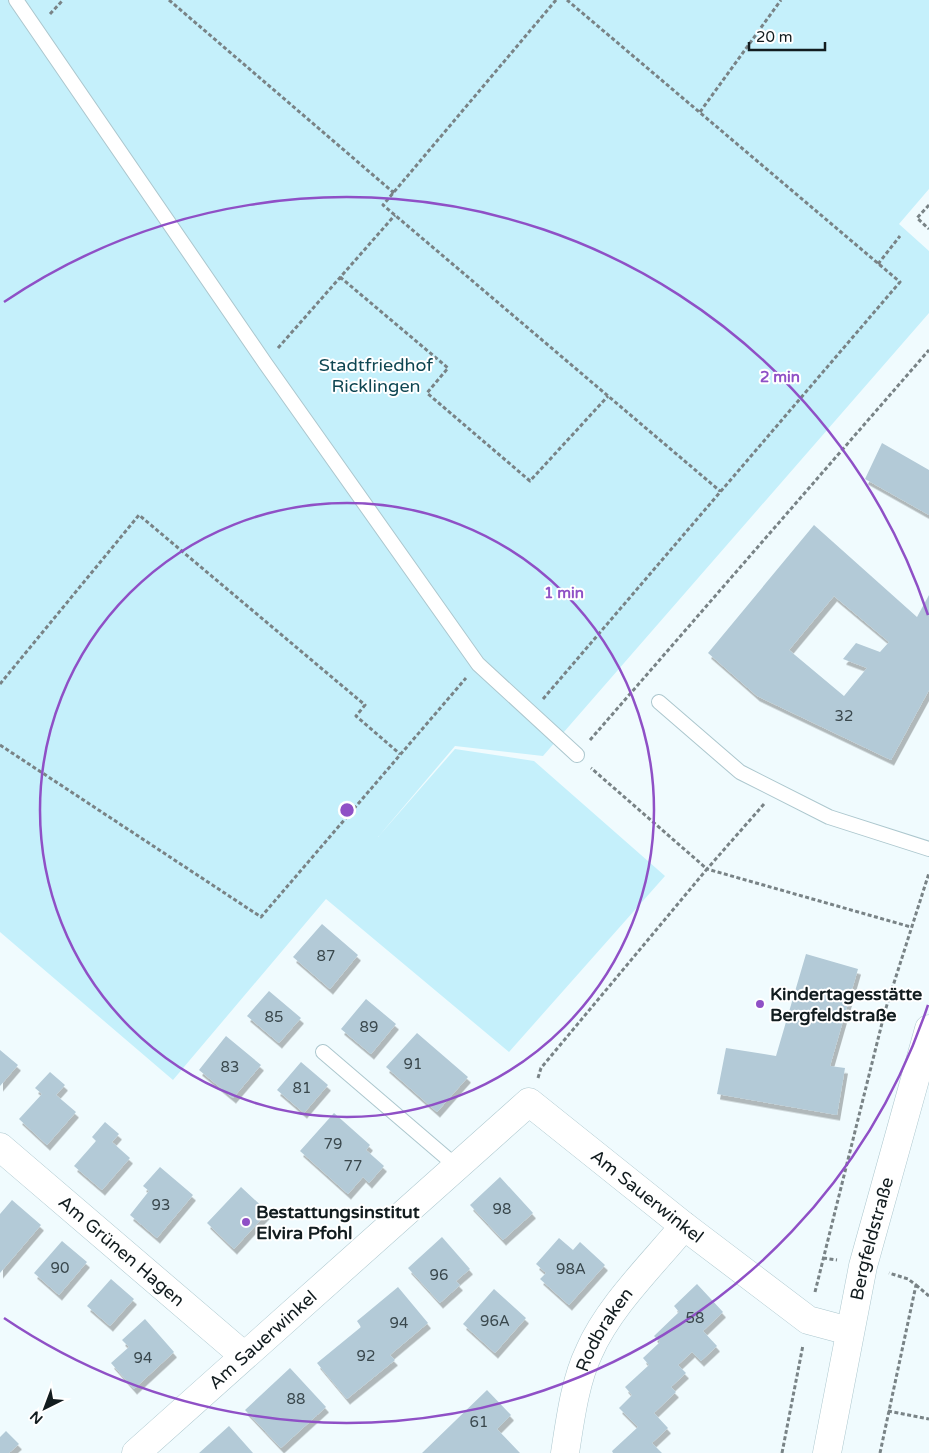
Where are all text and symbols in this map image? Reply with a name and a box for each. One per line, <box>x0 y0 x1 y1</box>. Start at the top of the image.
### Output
scale bar <box>749 20 825 52</box>
text: 20 m <box>756 28 793 46</box>
park label: Stadtfriedhof Ricklingen <box>319 354 433 397</box>
text: 2 min <box>760 368 800 386</box>
text: 1 min <box>544 584 584 602</box>
house number: 32 <box>835 707 853 725</box>
centre of rings <box>338 801 356 819</box>
house number: 87 <box>317 947 335 965</box>
place label: Kindertagesstätte Bergfeldstraße <box>770 983 922 1026</box>
marker: Kindertagesstätte Bergfeldstraße <box>754 998 766 1010</box>
house number: 85 <box>265 1008 283 1026</box>
house number: 89 <box>360 1018 378 1036</box>
house number: 91 <box>404 1055 422 1073</box>
house number: 83 <box>221 1058 239 1076</box>
house number: 81 <box>293 1079 311 1097</box>
house number: 79 <box>324 1135 342 1153</box>
street label: Am Sauerwinkel <box>586 1145 708 1248</box>
house number: 77 <box>344 1157 362 1175</box>
street label: Bergfeldstraße <box>846 1175 898 1302</box>
street label: Am Grünen Hagen <box>54 1191 189 1311</box>
house number: 93 <box>152 1196 170 1214</box>
house number: 98 <box>493 1200 511 1218</box>
place label: Bestattungsinstitut Elvira Pfohl <box>256 1201 420 1244</box>
marker: Bestattungsinstitut Elvira Pfohl <box>240 1216 252 1228</box>
house number: 90 <box>51 1259 69 1277</box>
house number: 98A <box>556 1260 586 1278</box>
house number: 96 <box>430 1266 448 1284</box>
street label: Rodbraken <box>571 1283 638 1375</box>
street label: Am Sauerwinkel <box>204 1286 322 1394</box>
house number: 58 <box>686 1309 704 1327</box>
house number: 96A <box>480 1312 510 1330</box>
house number: 94 <box>390 1314 408 1332</box>
house number: 92 <box>357 1347 375 1365</box>
house number: 94 <box>134 1349 152 1367</box>
north arrow <box>20 1383 70 1433</box>
house number: 88 <box>287 1390 305 1408</box>
text: N <box>27 1407 47 1427</box>
house number: 61 <box>470 1413 488 1431</box>

